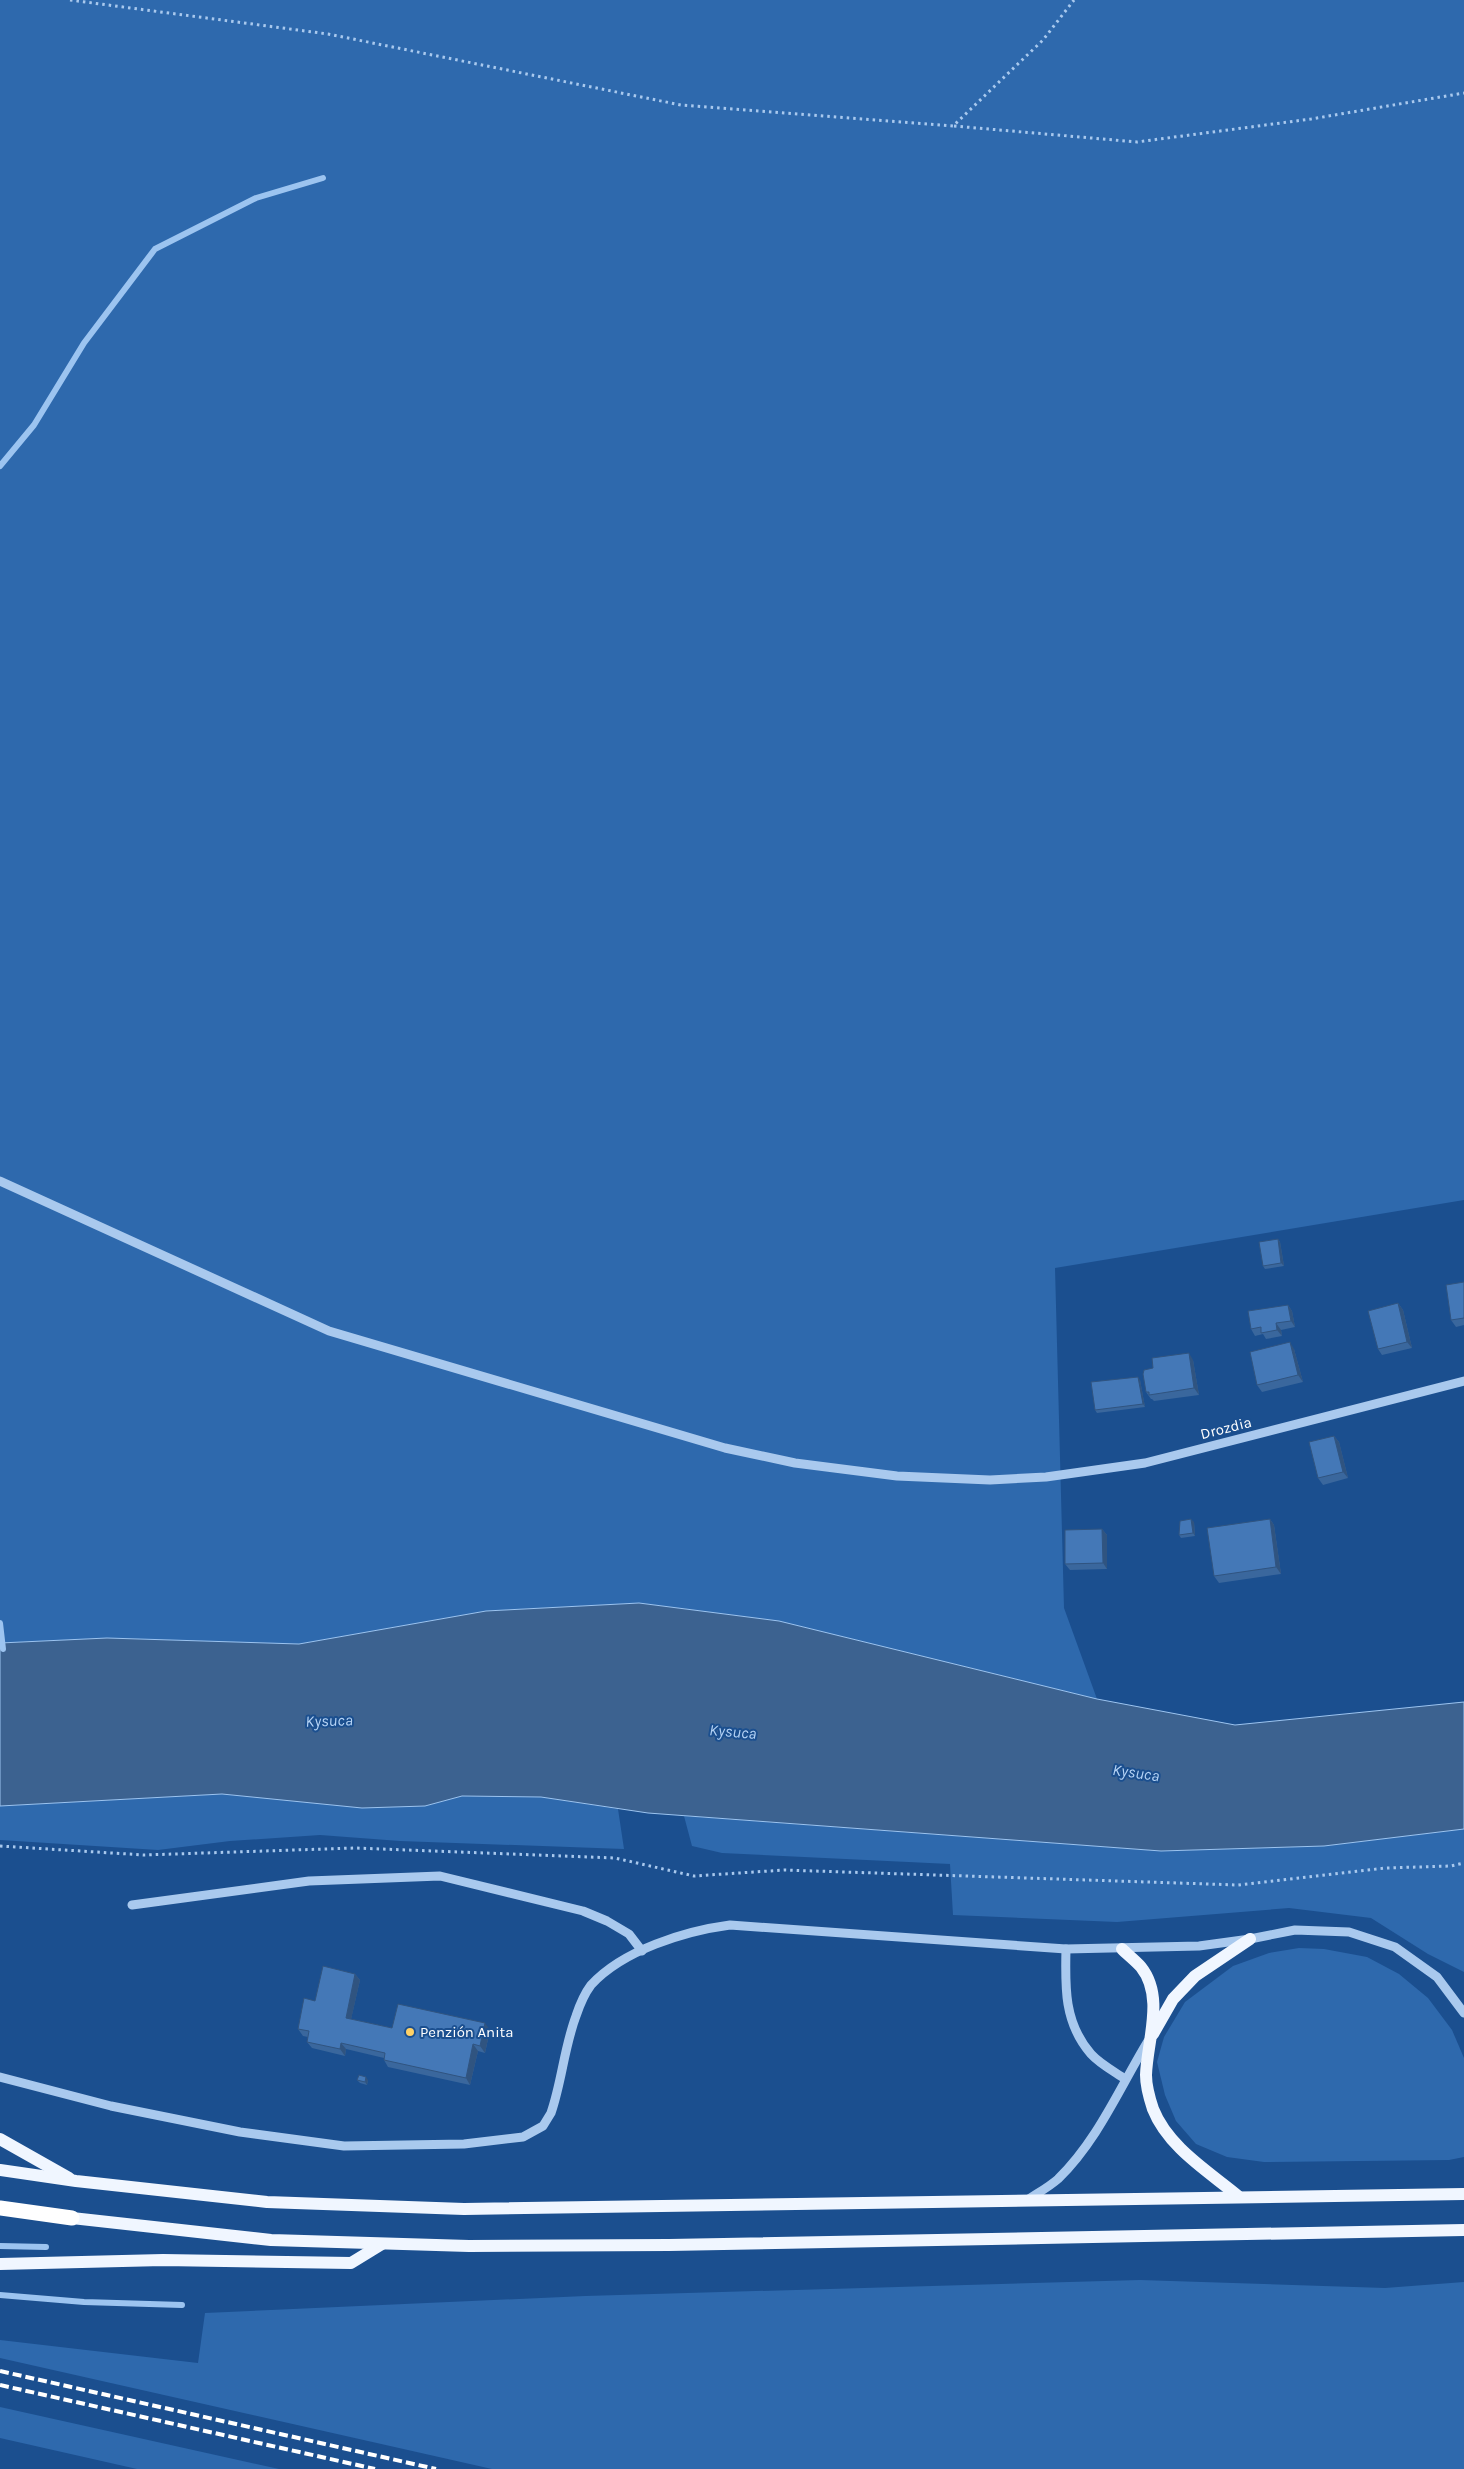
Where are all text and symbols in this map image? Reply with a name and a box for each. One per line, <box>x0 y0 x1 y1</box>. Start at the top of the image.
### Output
street label: Drozdia <box>1198 1413 1254 1443</box>
water label: Kysuca <box>305 1710 353 1731</box>
water label: Kysuca <box>708 1720 757 1743</box>
water label: Kysuca <box>1111 1760 1161 1785</box>
place label: Penzión Anita <box>420 2023 514 2041</box>
marker: Penzión Anita <box>404 2026 416 2038</box>

